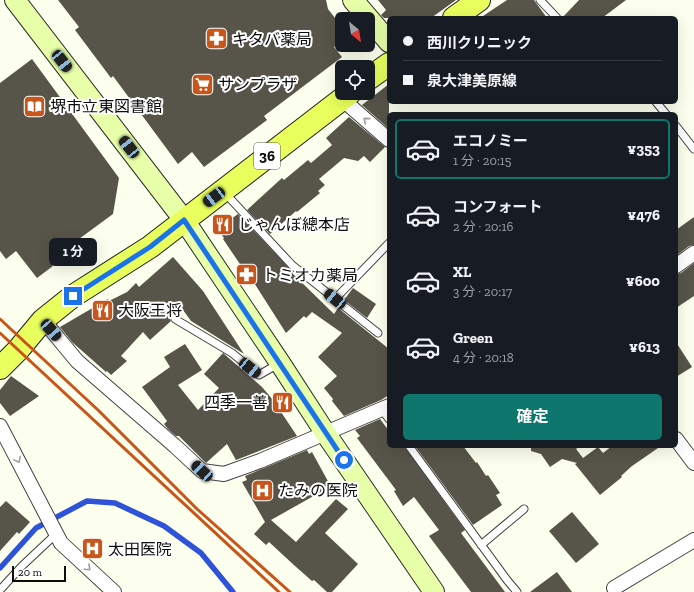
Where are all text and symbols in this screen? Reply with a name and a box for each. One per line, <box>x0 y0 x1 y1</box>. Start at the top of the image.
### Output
north arrow <box>335 12 375 52</box>
map controls <box>335 12 375 100</box>
pharmacy icon: キタバ薬局 <box>204 26 230 52</box>
place label: キタバ薬局 <box>232 30 312 49</box>
text: 西川クリニック <box>427 34 532 52</box>
car <box>50 48 74 74</box>
button: locate <box>335 60 375 100</box>
supermarket icon: サンプラザ <box>189 71 215 97</box>
text: 泉大津美原線 <box>427 72 517 90</box>
place label: サンプラザ <box>218 75 298 94</box>
library icon: 堺市立東図書館 <box>22 93 48 119</box>
place label: 堺市立東図書館 <box>50 97 162 116</box>
one-way arrow <box>363 117 370 124</box>
icon: car <box>405 131 441 167</box>
text: エコノミー <box>453 132 528 150</box>
car <box>117 134 141 160</box>
text: ¥353 <box>627 140 660 158</box>
road number: 36 <box>254 143 280 169</box>
text: 1 分 · 20:15 <box>453 153 511 168</box>
car <box>201 185 227 209</box>
icon: car <box>405 197 441 233</box>
text: コンフォート <box>453 198 543 216</box>
text: ¥476 <box>627 206 660 224</box>
restaurant icon: じゃんぼ總本店 <box>210 211 236 237</box>
place label: じゃんぼ總本店 <box>238 215 350 234</box>
text: 2 分 · 20:16 <box>453 219 513 234</box>
callout: 1 分 <box>49 238 97 266</box>
text: 1 分 <box>63 244 83 259</box>
pharmacy icon: トミオカ薬局 <box>234 262 260 288</box>
icon: car <box>405 263 441 299</box>
text: XL <box>453 263 471 281</box>
place label: トミオカ薬局 <box>262 266 358 285</box>
text: ¥600 <box>626 272 660 290</box>
text: 3 分 · 20:17 <box>453 284 512 299</box>
route end <box>64 287 82 305</box>
car <box>322 287 348 311</box>
restaurant icon: 大阪王将 <box>89 297 115 323</box>
place label: 大阪王将 <box>118 301 182 320</box>
car <box>39 317 63 343</box>
icon: car <box>405 329 441 365</box>
text: Green <box>453 329 493 347</box>
text: ¥613 <box>629 338 660 356</box>
text: 4 分 · 20:18 <box>453 350 514 365</box>
car <box>237 356 263 380</box>
restaurant icon: 四季一善 <box>270 389 296 415</box>
place label: 四季一善 <box>204 393 268 412</box>
button: 確定 <box>403 394 662 440</box>
route start <box>335 451 353 469</box>
one-way arrow <box>13 456 21 464</box>
car <box>189 458 215 484</box>
hospital icon: たみの医院 <box>250 477 276 503</box>
place label: たみの医院 <box>278 481 358 500</box>
hospital icon: 太田医院 <box>80 536 106 562</box>
place label: 太田医院 <box>108 540 172 559</box>
one-way arrow <box>83 563 91 571</box>
scale bar <box>12 564 66 583</box>
text: 20 m <box>18 566 42 579</box>

